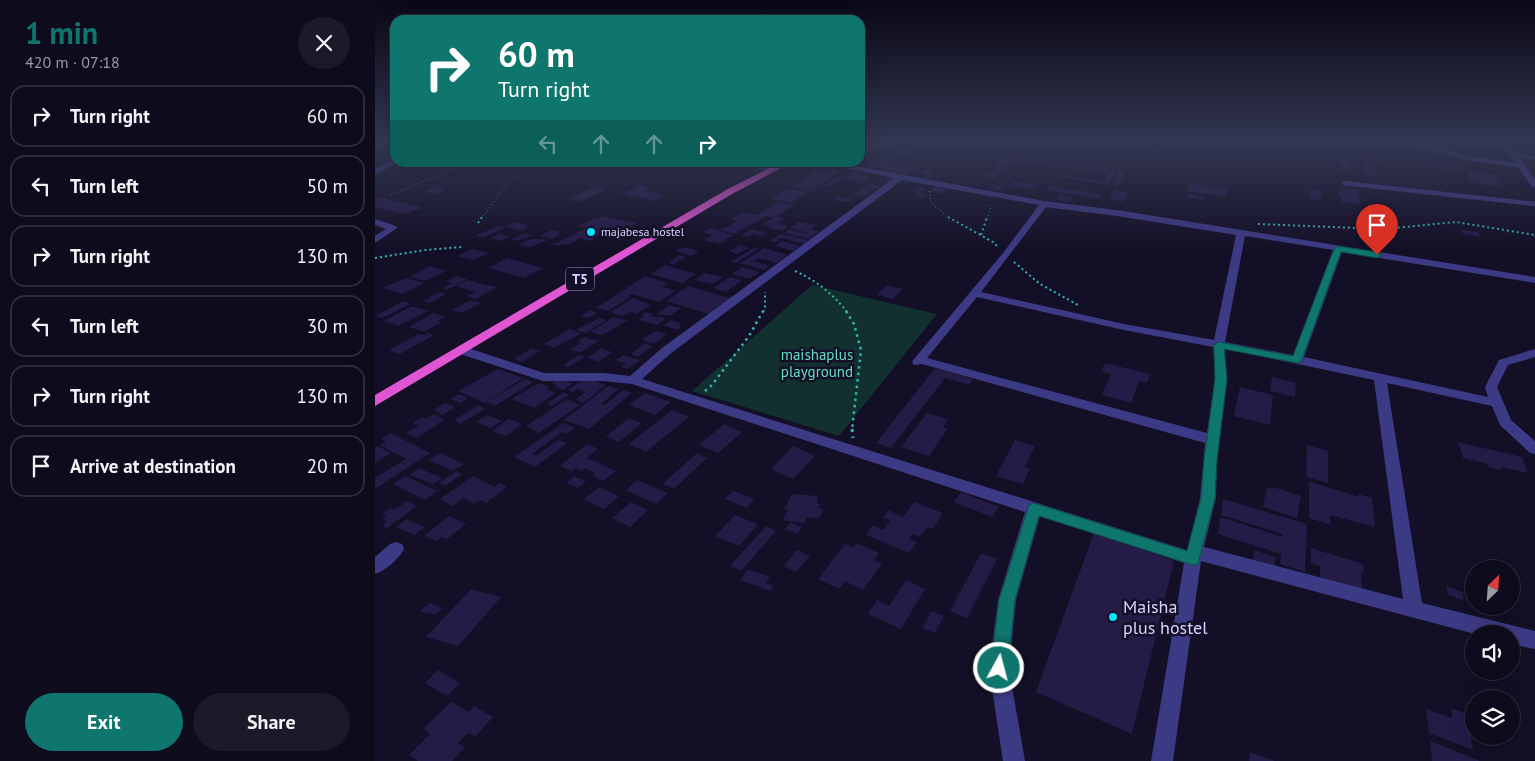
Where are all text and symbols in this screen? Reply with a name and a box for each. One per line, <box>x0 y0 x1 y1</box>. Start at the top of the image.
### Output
text: 1 min <box>25 13 98 52</box>
button: close <box>298 17 350 69</box>
text: 60 m <box>498 31 575 77</box>
icon: right <box>415 35 480 100</box>
text: 420 m · 07:18 <box>25 52 120 72</box>
text: Turn right <box>498 75 590 103</box>
icon: right <box>27 102 55 130</box>
text: Turn right <box>70 104 150 128</box>
text: 60 m <box>307 104 348 128</box>
icon: left <box>534 130 562 158</box>
icon: ahead <box>587 130 615 158</box>
icon: ahead <box>640 130 668 158</box>
icon: right <box>693 130 721 158</box>
icon: left <box>27 172 55 200</box>
text: Turn left <box>70 174 139 198</box>
text: 50 m <box>307 174 348 198</box>
pin <box>1356 204 1398 255</box>
icon: arrive <box>1363 211 1391 239</box>
place label: majabesa hostel <box>601 224 685 239</box>
marker: majabesa hostel <box>585 226 597 238</box>
icon: right <box>27 242 55 270</box>
text: Turn right <box>70 244 150 268</box>
text: 130 m <box>296 244 348 268</box>
road number: T5 <box>566 268 594 290</box>
icon: left <box>27 312 55 340</box>
text: Turn left <box>70 314 139 338</box>
text: 30 m <box>307 314 348 338</box>
park label: maishaplus playground <box>781 345 853 381</box>
icon: right <box>27 382 55 410</box>
text: Turn right <box>70 384 150 408</box>
text: 130 m <box>296 384 348 408</box>
icon: arrive <box>27 452 55 480</box>
text: Arrive at destination <box>70 454 236 478</box>
text: 20 m <box>307 454 348 478</box>
north arrow <box>1465 560 1520 615</box>
map controls <box>1465 560 1520 745</box>
place label: Maisha plus hostel <box>1123 595 1208 639</box>
marker: Maisha plus hostel <box>1107 611 1119 623</box>
button: sound <box>1465 625 1520 680</box>
position arrow <box>972 641 1024 693</box>
button: layers <box>1465 690 1520 745</box>
button: Exit <box>25 693 183 751</box>
button: Share <box>193 693 350 751</box>

